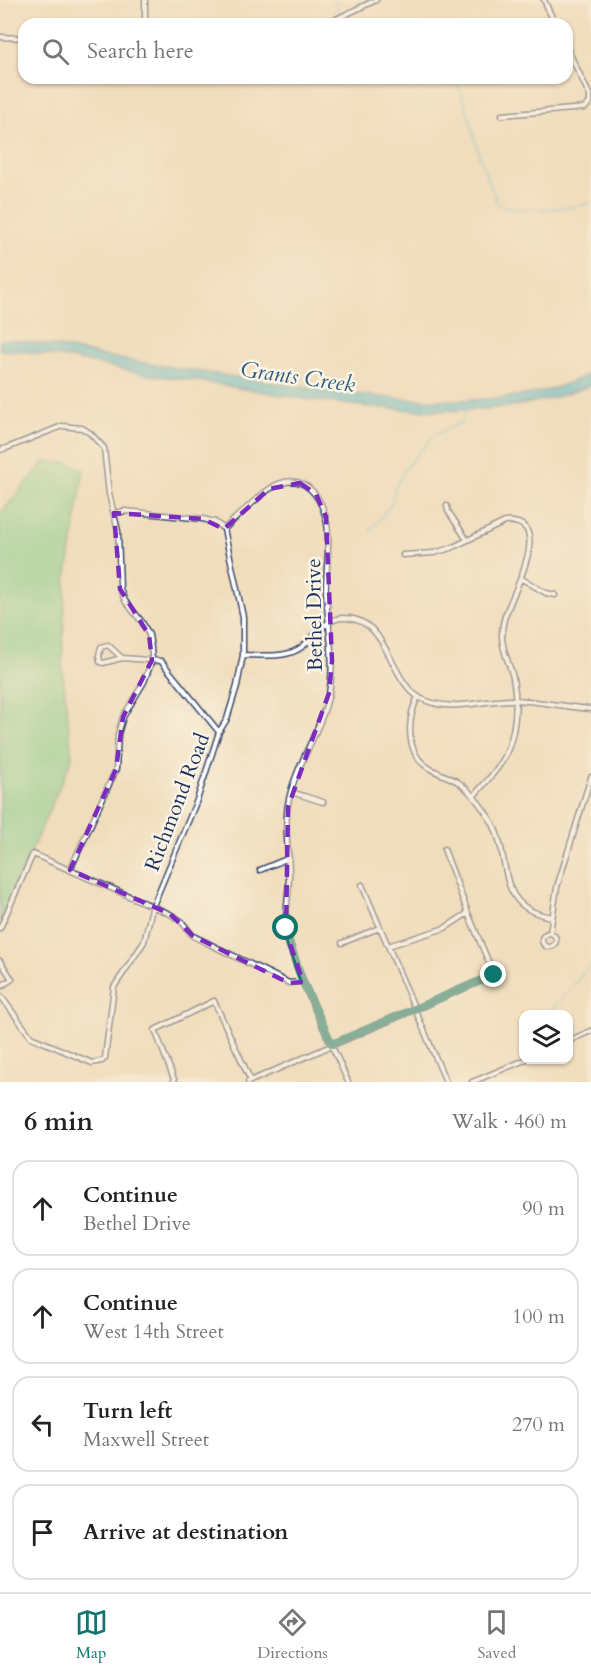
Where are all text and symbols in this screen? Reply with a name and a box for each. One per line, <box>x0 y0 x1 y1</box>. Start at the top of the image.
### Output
search box <box>18 18 573 84</box>
icon: search <box>39 35 72 68</box>
text: Search here <box>87 36 194 66</box>
water label: Grants Creek <box>239 354 357 400</box>
street label: Bethel Drive <box>299 558 330 672</box>
street label: Richmond Road <box>138 729 217 875</box>
route start <box>272 914 298 940</box>
route end <box>480 961 506 987</box>
map controls <box>519 1010 573 1064</box>
button: layers <box>519 1010 573 1064</box>
text: 6 min <box>24 1104 93 1139</box>
text: Walk · 460 m <box>452 1108 567 1135</box>
text: Continue <box>83 1180 178 1210</box>
icon: ahead <box>26 1192 59 1225</box>
text: 90 m <box>522 1195 565 1222</box>
text: Bethel Drive <box>83 1210 191 1237</box>
text: Continue <box>83 1288 178 1318</box>
icon: ahead <box>26 1300 59 1333</box>
text: 100 m <box>512 1303 565 1330</box>
text: West 14th Street <box>83 1318 224 1345</box>
text: Turn left <box>83 1396 172 1426</box>
icon: left <box>26 1408 59 1441</box>
text: 270 m <box>512 1411 565 1438</box>
text: Maxwell Street <box>83 1426 209 1453</box>
icon: arrive <box>26 1516 59 1549</box>
text: Arrive at destination <box>83 1517 288 1547</box>
tab: Map <box>75 1606 108 1664</box>
tab: Directions <box>257 1606 328 1664</box>
tab: Saved <box>477 1606 516 1664</box>

